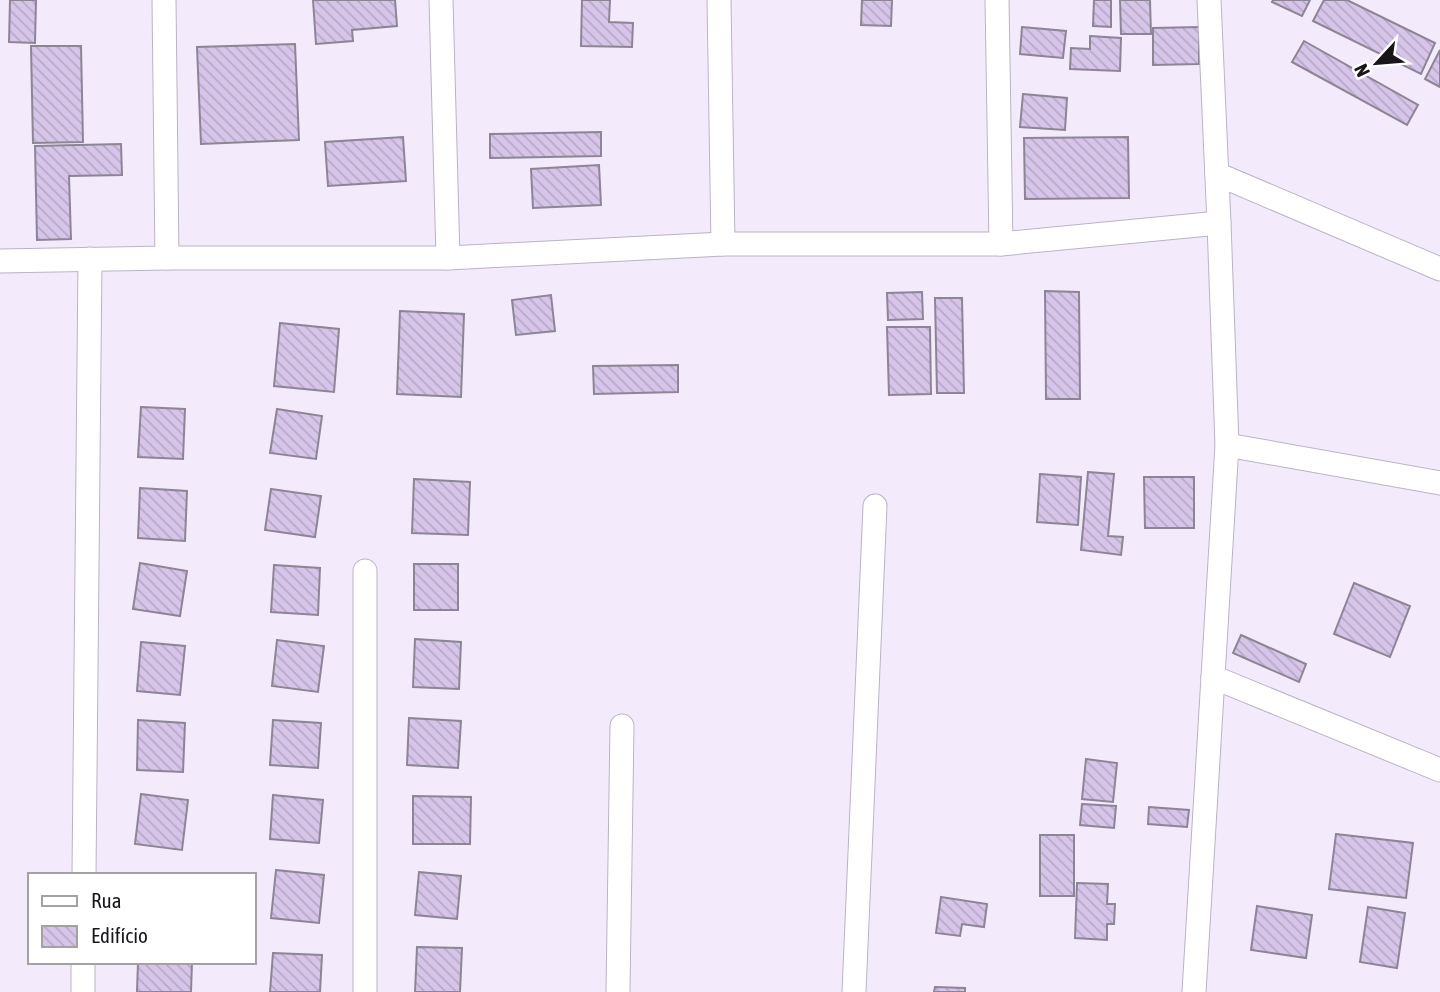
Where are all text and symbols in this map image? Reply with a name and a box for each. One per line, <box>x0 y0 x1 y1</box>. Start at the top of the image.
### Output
north arrow <box>1342 28 1412 98</box>
text: N <box>1349 61 1374 80</box>
legend <box>28 873 256 964</box>
text: Rua <box>91 888 121 912</box>
text: Edifício <box>91 923 148 947</box>

